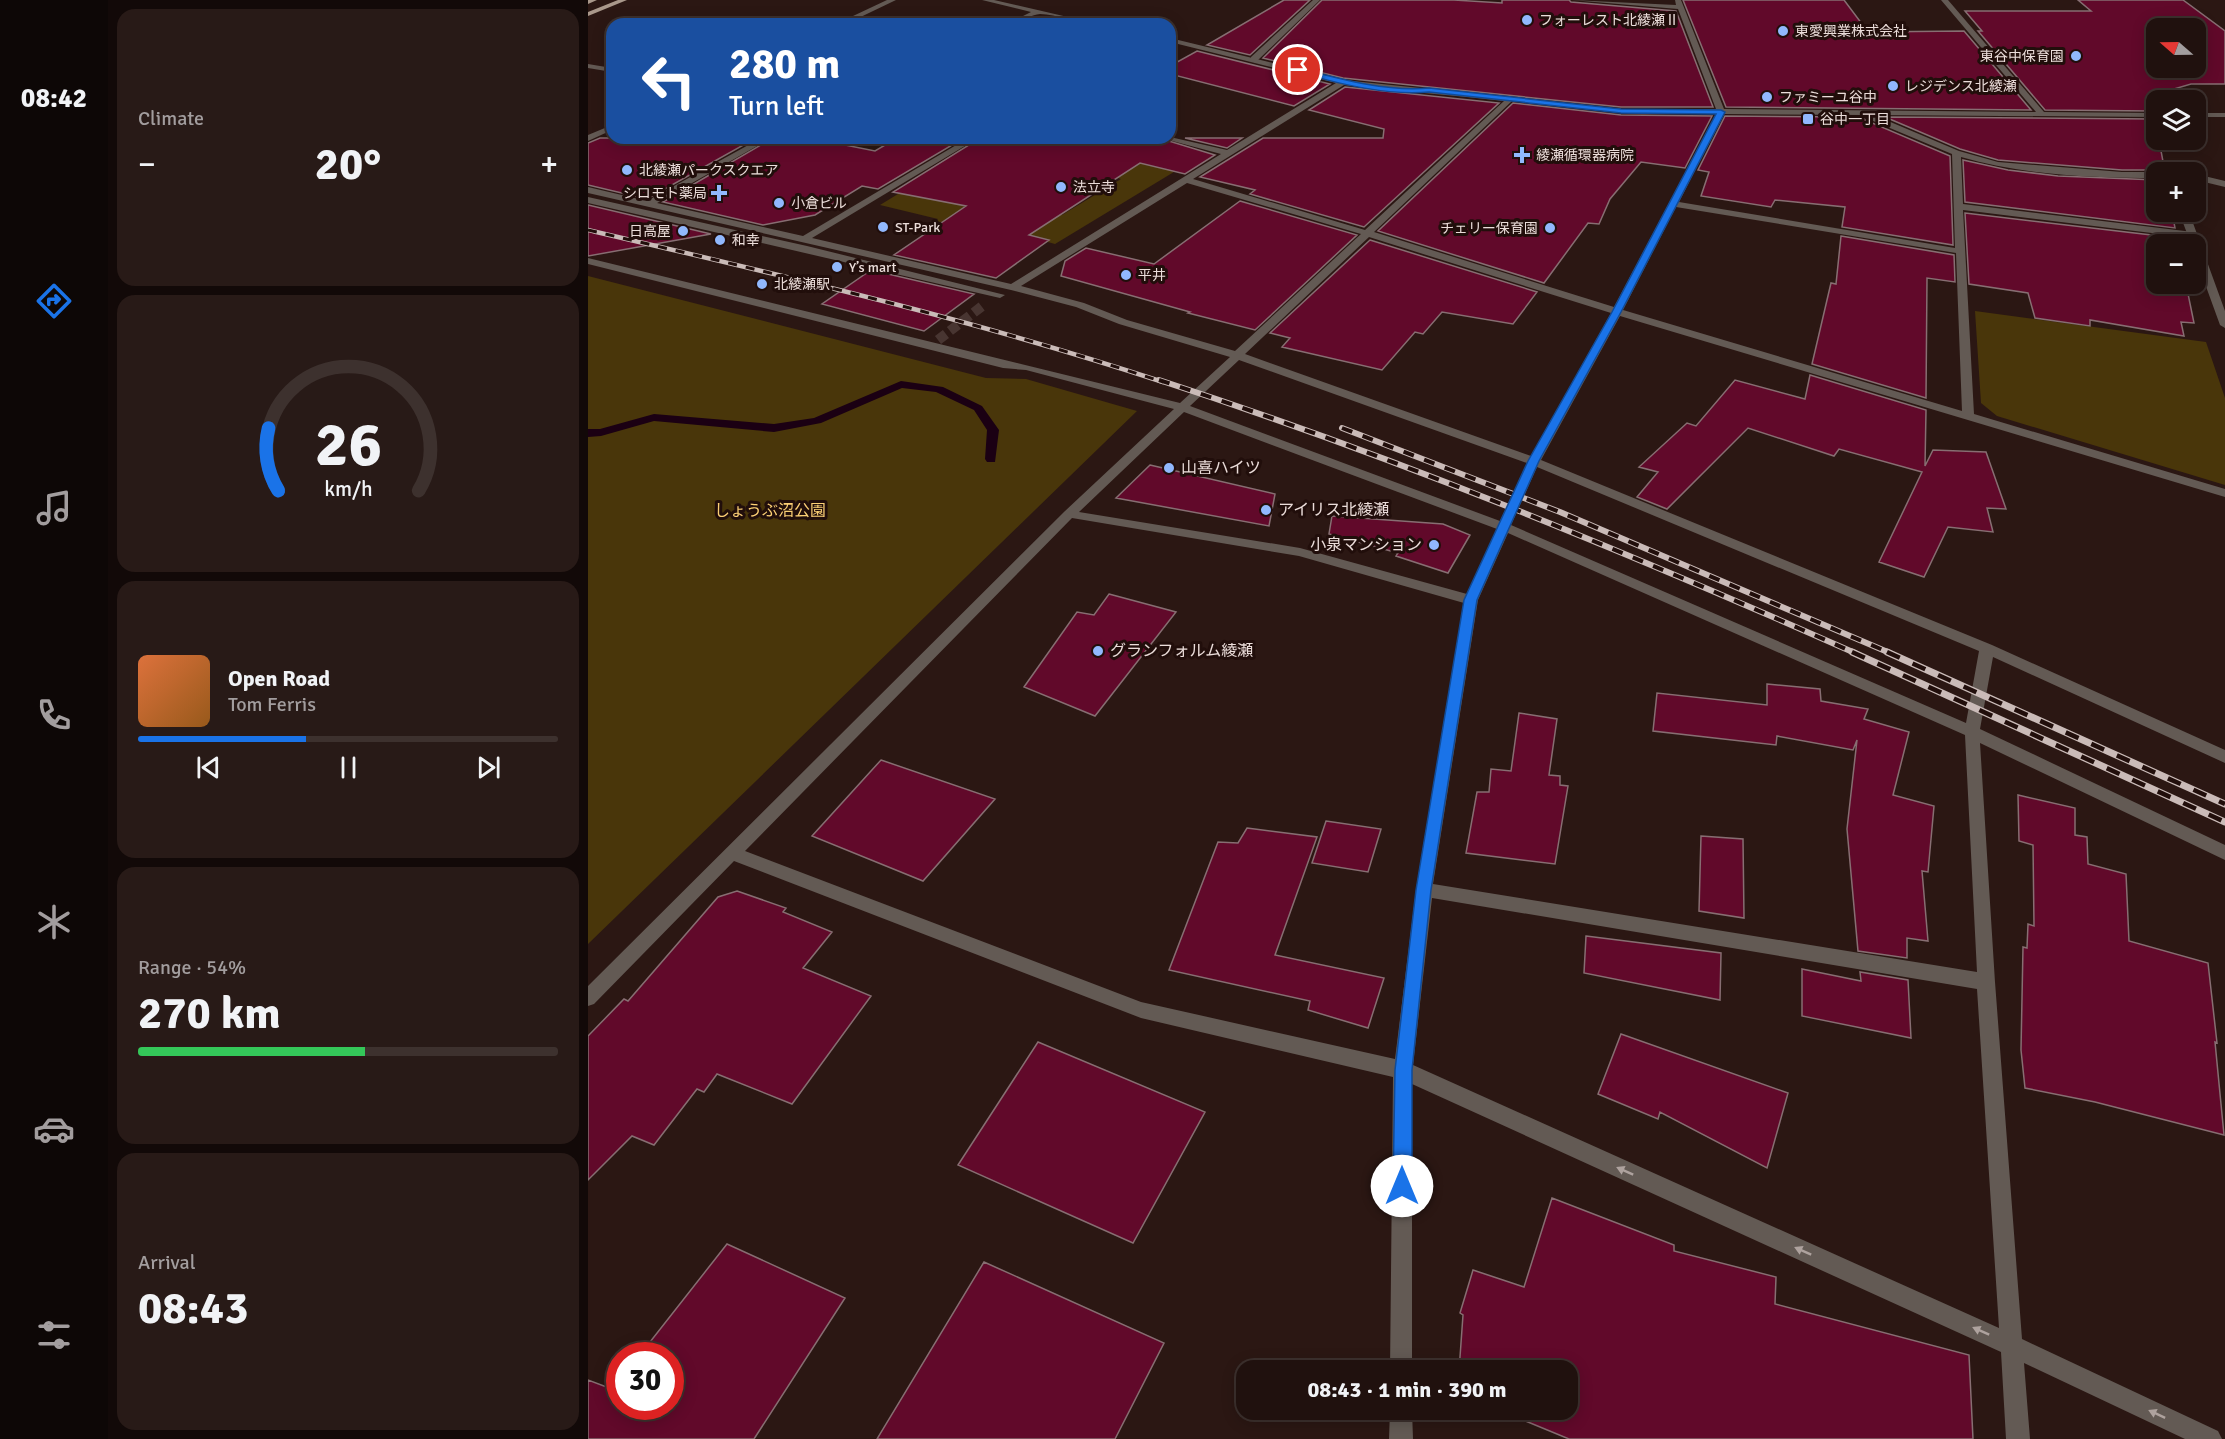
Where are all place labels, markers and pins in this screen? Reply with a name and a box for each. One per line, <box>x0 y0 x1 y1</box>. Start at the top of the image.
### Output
place label: フォーレスト北綾瀬Ⅱ <box>1539 12 1679 29</box>
marker: フォーレスト北綾瀬Ⅱ <box>1520 13 1534 27</box>
place label: 東愛興業株式会社 <box>1795 23 1907 40</box>
marker: 東愛興業株式会社 <box>1776 24 1790 38</box>
pin <box>1272 44 1323 95</box>
place label: 東谷中保育園 <box>1980 48 2064 65</box>
marker: 東谷中保育園 <box>2069 49 2083 63</box>
place label: レジデンス北綾瀬 <box>1905 78 2017 95</box>
marker: レジデンス北綾瀬 <box>1886 79 1900 93</box>
place label: ファミーユ谷中 <box>1779 89 1877 106</box>
marker: ファミーユ谷中 <box>1760 90 1774 104</box>
place label: 谷中一丁目 <box>1820 111 1890 128</box>
marker: 谷中一丁目 <box>1801 112 1815 126</box>
marker: 綾瀬循環器病院 <box>1513 146 1531 164</box>
place label: 綾瀬循環器病院 <box>1536 147 1634 164</box>
place label: 北綾瀬パークスクエア <box>639 162 779 179</box>
marker: 北綾瀬パークスクエア <box>620 163 634 177</box>
place label: 法立寺 <box>1073 179 1115 196</box>
marker: 法立寺 <box>1054 180 1068 194</box>
place label: シロモト薬局 <box>623 185 707 202</box>
marker: シロモト薬局 <box>712 186 726 200</box>
place label: 小倉ビル <box>791 195 847 212</box>
marker: 小倉ビル <box>772 196 786 210</box>
place label: ST-Park <box>895 219 940 236</box>
marker: ST-Park <box>876 220 890 234</box>
place label: チェリー保育園 <box>1440 220 1538 237</box>
marker: チェリー保育園 <box>1543 221 1557 235</box>
place label: 日高屋 <box>629 223 671 240</box>
marker: 日高屋 <box>676 224 690 238</box>
place label: 和幸 <box>732 232 760 249</box>
marker: 和幸 <box>713 233 727 247</box>
place label: Y’s mart <box>849 259 897 276</box>
marker: Y’s mart <box>830 260 844 274</box>
place label: 平井 <box>1138 267 1166 284</box>
marker: 平井 <box>1119 268 1133 282</box>
place label: 北綾瀬駅 <box>774 276 830 293</box>
marker: 北綾瀬駅 <box>755 277 769 291</box>
place label: 山喜ハイツ <box>1181 458 1261 478</box>
marker: 山喜ハイツ <box>1162 461 1176 475</box>
place label: アイリス北綾瀬 <box>1278 500 1389 520</box>
marker: アイリス北綾瀬 <box>1259 503 1273 517</box>
place label: 小泉マンション <box>1310 535 1422 555</box>
marker: 小泉マンション <box>1427 538 1441 552</box>
place label: グランフォルム綾瀬 <box>1110 641 1253 661</box>
marker: グランフォルム綾瀬 <box>1091 644 1105 658</box>

